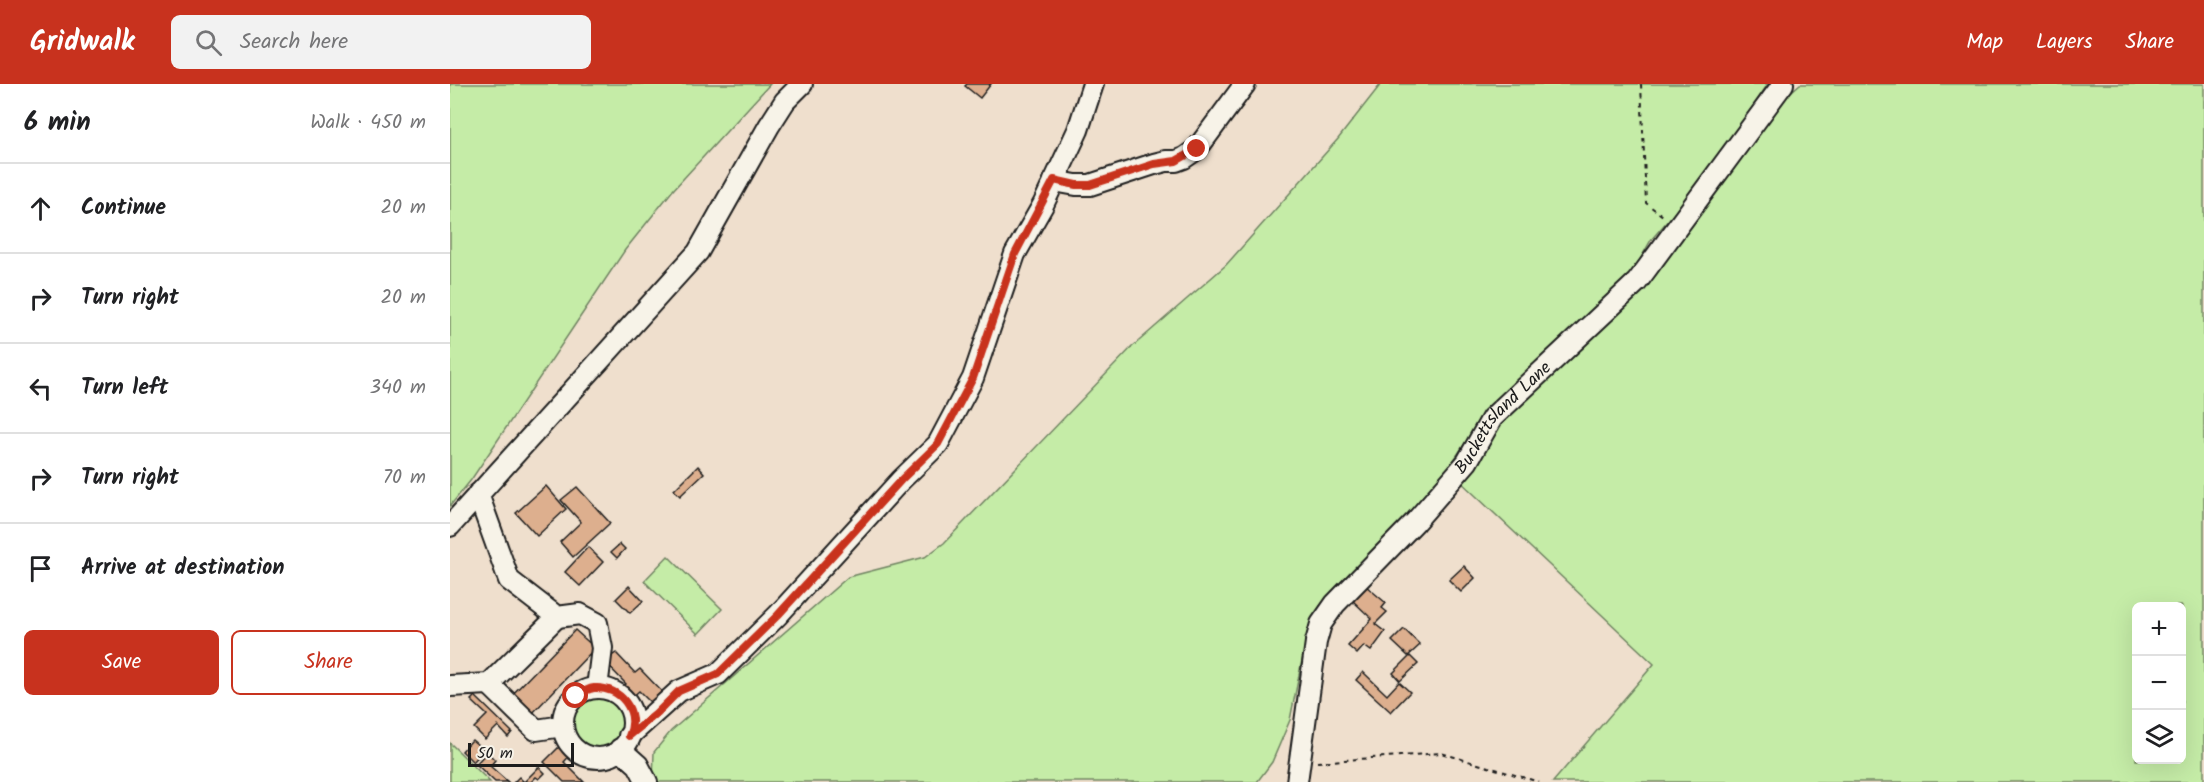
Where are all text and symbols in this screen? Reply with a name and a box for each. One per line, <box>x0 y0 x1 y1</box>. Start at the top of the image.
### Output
search box <box>171 15 591 69</box>
text: Gridwalk <box>30 20 135 65</box>
text: Search here <box>240 25 348 60</box>
icon: search <box>192 26 225 59</box>
text: Map <box>1966 26 2003 59</box>
text: Layers <box>2036 26 2092 59</box>
text: Share <box>2125 26 2174 59</box>
text: 6 min <box>24 102 91 144</box>
text: Walk · 450 m <box>310 107 426 139</box>
route end <box>1183 135 1209 161</box>
text: Continue <box>81 191 166 226</box>
icon: ahead <box>24 192 57 225</box>
text: 20 m <box>380 192 426 224</box>
text: Turn right <box>81 281 179 316</box>
icon: right <box>24 282 57 315</box>
text: 20 m <box>380 282 426 314</box>
street label: Buckettsland Lane <box>1448 354 1558 481</box>
text: Turn left <box>81 371 168 406</box>
icon: left <box>24 372 57 405</box>
text: 340 m <box>370 372 426 404</box>
text: Turn right <box>81 461 179 496</box>
icon: right <box>24 462 57 495</box>
text: 70 m <box>383 462 426 494</box>
text: Arrive at destination <box>81 551 284 586</box>
icon: arrive <box>24 552 57 585</box>
map controls <box>2132 602 2186 764</box>
button: + <box>2132 602 2186 656</box>
button: Save <box>24 630 219 695</box>
button: Share <box>231 630 426 695</box>
button: − <box>2132 656 2186 710</box>
route start <box>562 682 588 708</box>
button: layers <box>2132 710 2186 764</box>
scale bar <box>468 740 574 768</box>
text: 50 m <box>477 741 513 766</box>

